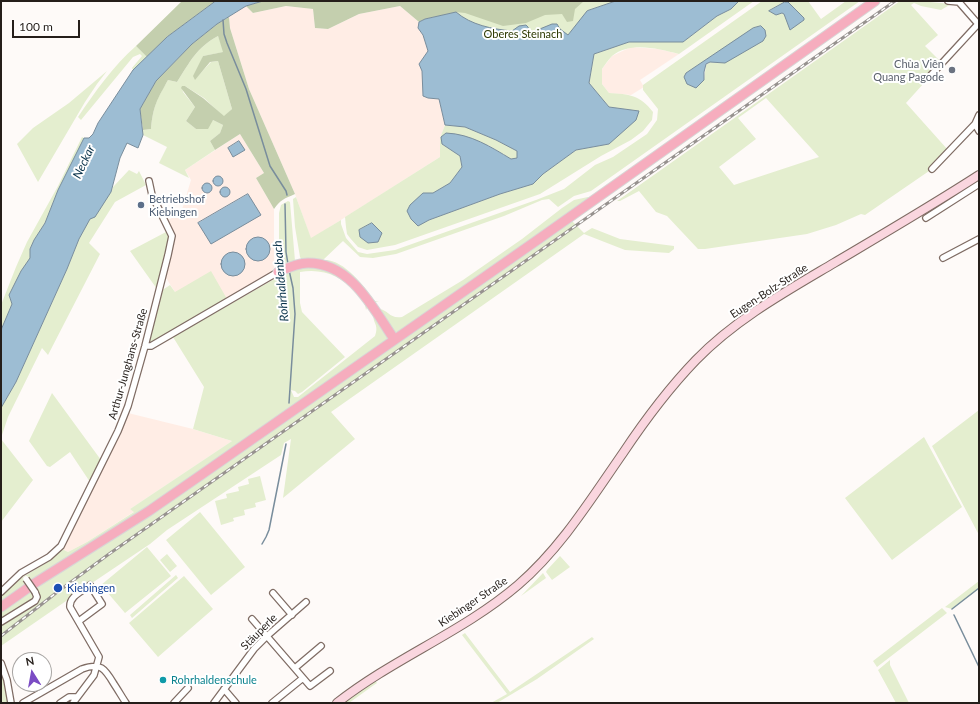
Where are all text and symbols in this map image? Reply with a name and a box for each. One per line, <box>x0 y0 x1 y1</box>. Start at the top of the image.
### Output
scale bar <box>14 12 82 38</box>
text: 100 m <box>19 19 53 34</box>
park label: Oberes Steinach <box>484 27 562 41</box>
place label: Chùa Viên Quang Pagode <box>873 57 944 83</box>
marker: Chùa Viên Quang Pagode <box>947 65 957 75</box>
water label: Neckar <box>70 143 98 181</box>
place label: Betriebshof Kiebingen <box>149 192 205 218</box>
marker: Betriebshof Kiebingen <box>136 200 146 210</box>
water label: Rohrhaldenbach <box>270 240 292 322</box>
street label: Eugen-Bolz-Straße <box>728 261 810 321</box>
street label: Arthur-Junghans-Straße <box>106 307 150 421</box>
street label: Kiebinger Straße <box>436 574 510 630</box>
place label: Kiebingen <box>67 581 115 595</box>
marker: Kiebingen <box>52 582 64 594</box>
street label: Stäuperle <box>238 611 280 653</box>
north arrow <box>12 652 52 692</box>
text: N <box>24 654 35 668</box>
place label: Rohrhaldenschule <box>171 673 257 687</box>
marker: Rohrhaldenschule <box>158 675 168 685</box>

